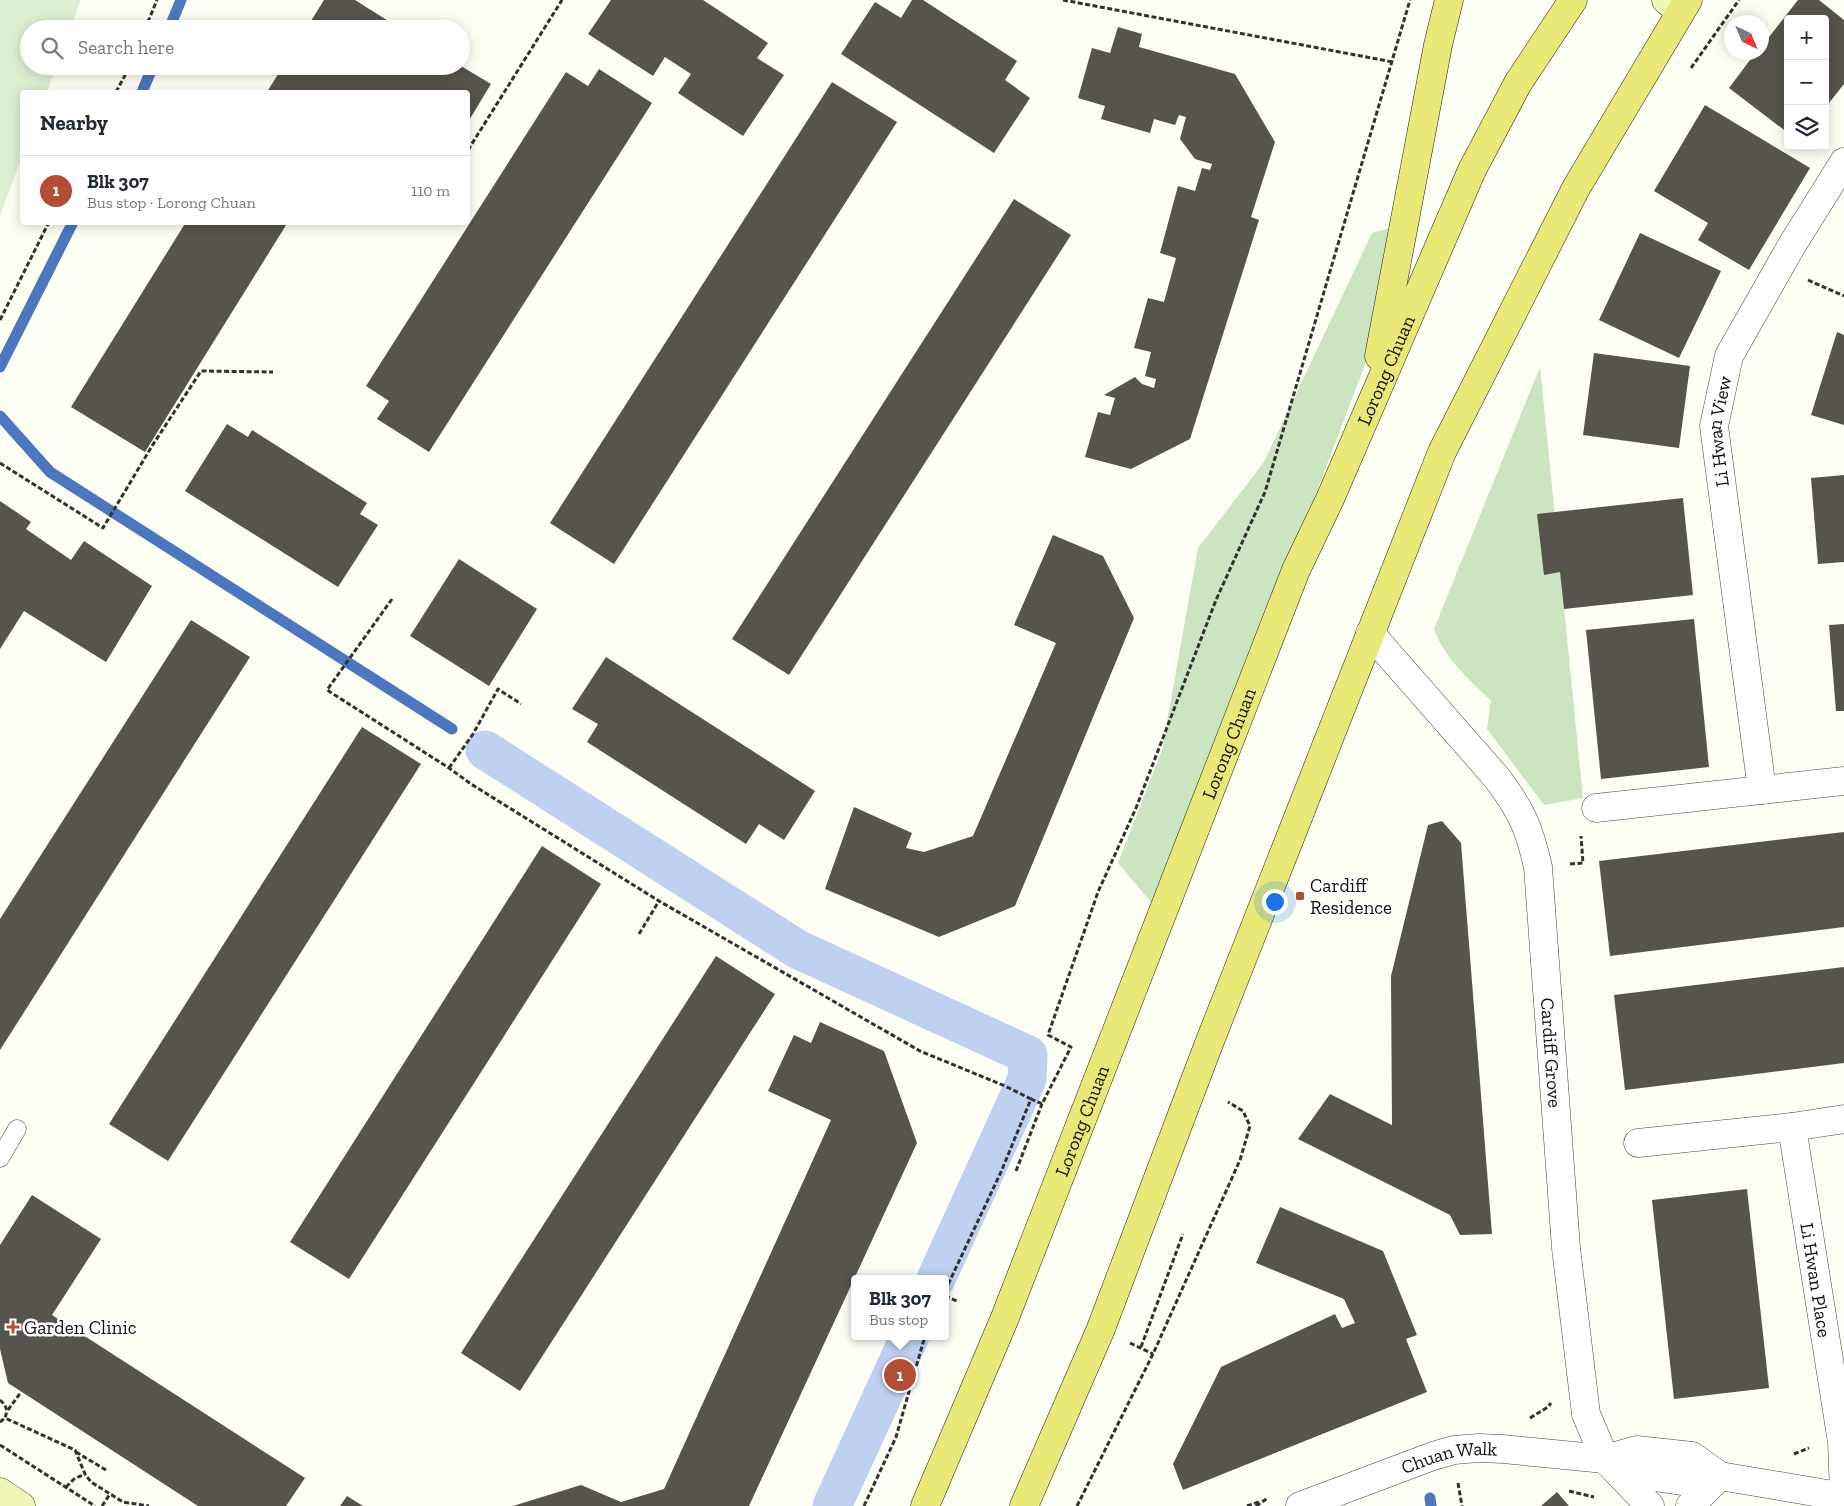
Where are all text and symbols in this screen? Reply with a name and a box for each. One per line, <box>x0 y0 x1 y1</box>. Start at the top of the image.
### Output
north arrow <box>1724 15 1769 60</box>
map controls <box>1784 15 1829 150</box>
button: + <box>1784 15 1829 60</box>
search box <box>20 20 470 75</box>
icon: search <box>38 34 66 62</box>
text: Search here <box>78 36 174 59</box>
button: − <box>1784 60 1829 105</box>
button: layers <box>1784 105 1829 150</box>
text: Nearby <box>40 110 108 135</box>
text: Blk 307 <box>87 170 149 193</box>
text: 1 <box>53 181 59 200</box>
text: 110 m <box>411 181 450 200</box>
text: Bus stop · Lorong Chuan <box>87 193 256 212</box>
street label: Lorong Chuan <box>1352 312 1420 429</box>
street label: Li Hwan View <box>1702 373 1737 488</box>
street label: Lorong Chuan <box>1197 685 1261 802</box>
place label: Cardiff Residence <box>1310 874 1392 919</box>
your location <box>1262 889 1288 915</box>
marker: Cardiff Residence <box>1294 890 1306 902</box>
street label: Cardiff Grove <box>1536 997 1567 1109</box>
street label: Lorong Chuan <box>1050 1062 1114 1180</box>
street label: Li Hwan Place <box>1795 1221 1836 1339</box>
popup <box>851 1275 949 1340</box>
text: Blk 307 <box>869 1287 931 1310</box>
text: Bus stop <box>869 1310 928 1329</box>
place label: Garden Clinic <box>24 1316 137 1339</box>
marker: Garden Clinic <box>6 1320 20 1334</box>
pin: 1 <box>884 1356 916 1394</box>
street label: Chuan Walk <box>1398 1437 1498 1479</box>

